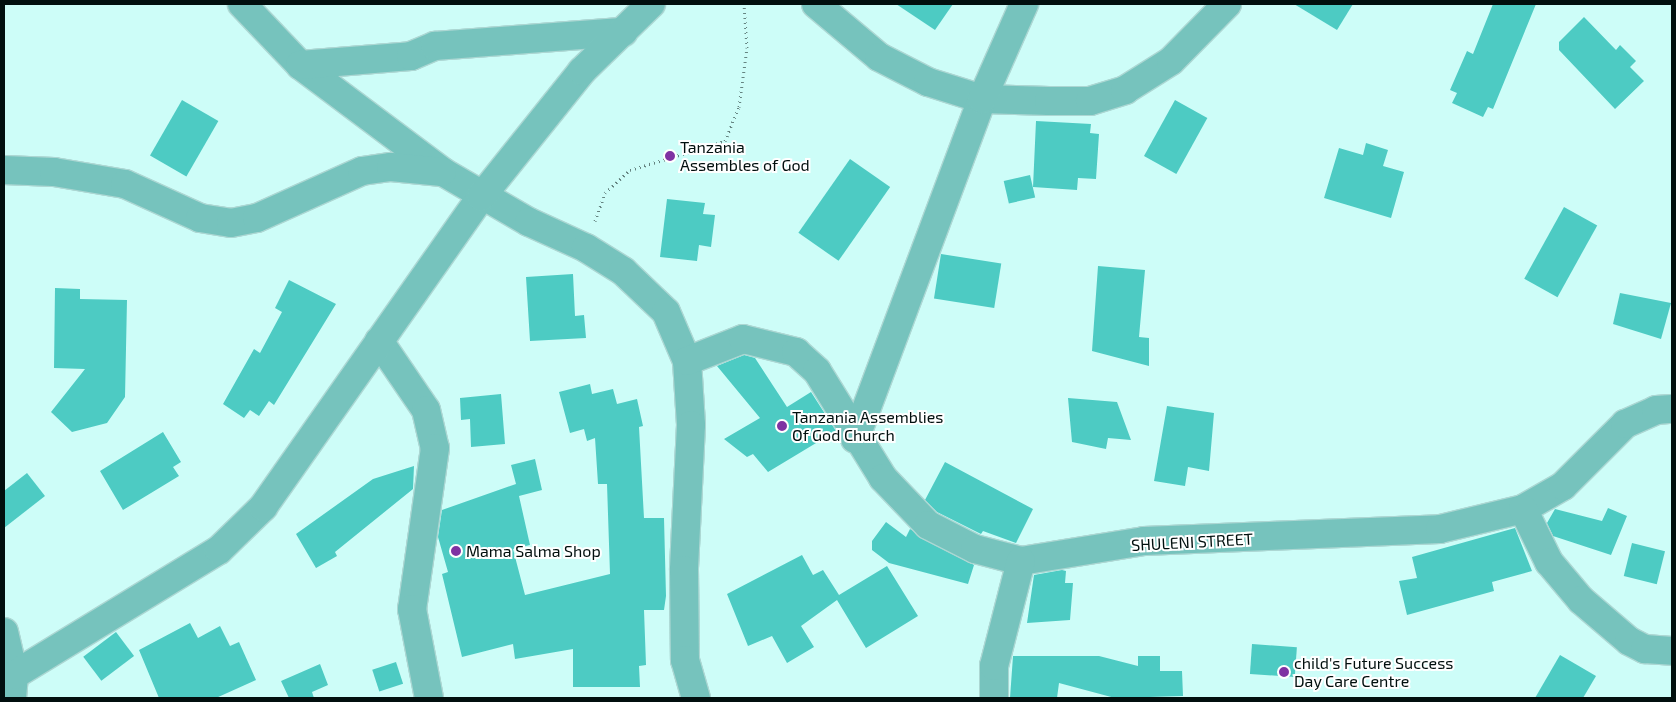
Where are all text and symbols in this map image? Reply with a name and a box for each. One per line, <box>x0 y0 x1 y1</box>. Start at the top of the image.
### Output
place label: Tanzania Assembles of God <box>680 137 810 175</box>
marker: Tanzania Assembles of God <box>664 150 676 162</box>
place label: Tanzania Assemblies Of God Church <box>792 407 944 445</box>
marker: Tanzania Assemblies Of God Church <box>776 420 788 432</box>
street label: SHULENI STREET <box>1131 529 1253 555</box>
place label: Mama Salma Shop <box>466 541 601 561</box>
marker: Mama Salma Shop <box>450 545 462 557</box>
place label: child's Future Success Day Care Centre <box>1294 653 1453 691</box>
marker: child's Future Success Day Care Centre <box>1278 666 1290 678</box>

